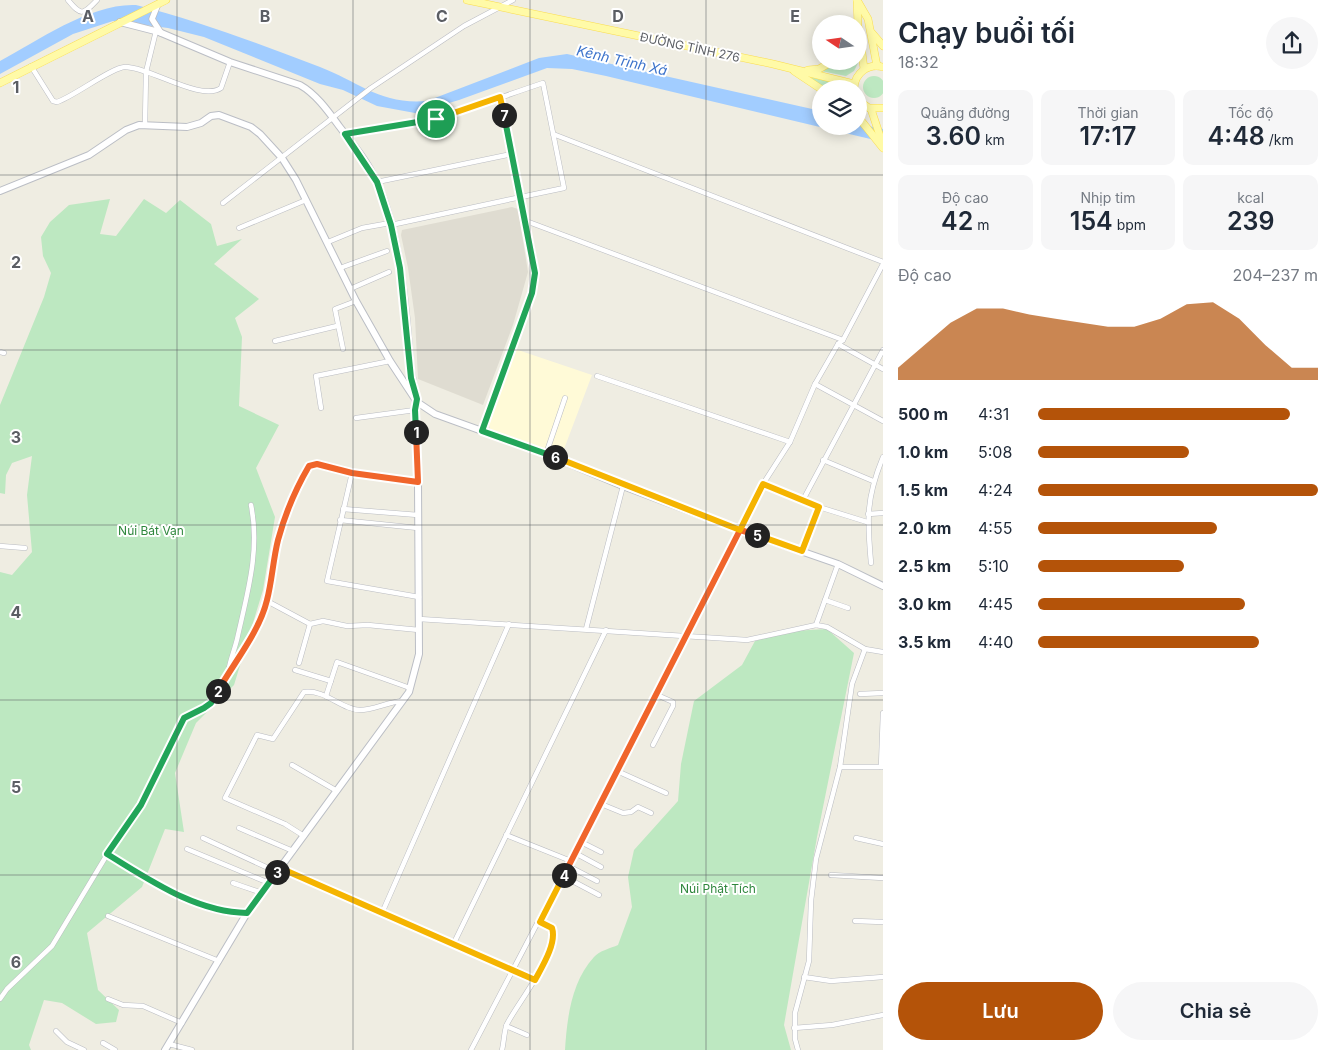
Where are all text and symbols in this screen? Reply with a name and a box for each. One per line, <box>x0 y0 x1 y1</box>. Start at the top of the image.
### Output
text: A <box>82 6 94 26</box>
text: B <box>260 6 270 26</box>
text: C <box>436 6 448 26</box>
text: D <box>612 6 624 26</box>
text: E <box>790 6 800 26</box>
north arrow <box>812 15 868 70</box>
map controls <box>812 15 867 135</box>
text: Chạy buổi tối <box>898 16 1075 50</box>
button: share <box>1266 17 1318 69</box>
street label: ĐƯỜNG TỈNH 276 <box>639 29 741 65</box>
water label: Kênh Trịnh Xá <box>575 41 669 79</box>
text: 18:32 <box>898 52 939 72</box>
text: 1 <box>13 77 19 97</box>
button: layers <box>812 80 867 135</box>
pin <box>415 98 457 140</box>
pin: 7 <box>492 102 516 128</box>
text: Quãng đường <box>921 104 1010 121</box>
text: Thời gian <box>1077 104 1139 121</box>
text: Tốc độ <box>1228 104 1273 121</box>
icon: arrive <box>422 105 450 133</box>
text: 7 <box>500 107 509 124</box>
text: 3.60 <box>926 121 981 151</box>
text: 17:17 <box>1079 121 1137 151</box>
text: 4:48 <box>1208 121 1265 151</box>
text: km <box>981 131 1005 148</box>
text: /km <box>1265 131 1294 148</box>
text: Độ cao <box>942 189 989 206</box>
text: Nhịp tim <box>1081 189 1135 206</box>
text: kcal <box>1237 189 1264 206</box>
text: 42 <box>941 206 973 236</box>
text: 154 <box>1070 206 1113 236</box>
text: 239 <box>1227 206 1274 236</box>
text: m <box>973 216 990 233</box>
text: bpm <box>1113 216 1146 233</box>
text: 2 <box>11 252 21 272</box>
text: Độ cao <box>898 265 952 285</box>
text: 204–237 m <box>1233 265 1318 285</box>
text: 500 m <box>898 404 948 424</box>
text: 4:31 <box>978 404 1009 424</box>
pin: 1 <box>404 420 428 444</box>
text: 1 <box>413 424 420 441</box>
text: 3 <box>11 427 21 447</box>
text: 1.0 km <box>898 442 948 462</box>
text: 5:08 <box>978 442 1012 462</box>
pin: 6 <box>542 444 568 470</box>
text: 6 <box>551 449 560 466</box>
text: 1.5 km <box>898 480 948 500</box>
text: 4:24 <box>978 480 1013 500</box>
text: 2.0 km <box>898 518 951 538</box>
text: 4:55 <box>978 518 1012 538</box>
pin: 5 <box>744 522 770 548</box>
park label: Núi Bát Vạn <box>118 523 184 538</box>
text: 5 <box>753 527 762 544</box>
text: 2.5 km <box>898 556 951 576</box>
text: 5:10 <box>978 556 1009 576</box>
text: 3.0 km <box>898 594 951 614</box>
text: 4:45 <box>978 594 1013 614</box>
text: 4 <box>11 602 22 622</box>
text: 3.5 km <box>898 632 951 652</box>
text: 4:40 <box>978 632 1013 652</box>
pin: 2 <box>206 678 230 704</box>
text: 2 <box>214 683 223 700</box>
text: 5 <box>11 777 21 797</box>
pin: 3 <box>264 860 290 884</box>
pin: 4 <box>552 862 576 888</box>
text: 3 <box>273 864 282 881</box>
text: 4 <box>560 867 569 884</box>
park label: Núi Phật Tích <box>680 881 756 896</box>
text: 6 <box>11 952 21 972</box>
button: Lưu <box>898 982 1103 1040</box>
button: Chia sẻ <box>1113 982 1318 1040</box>

